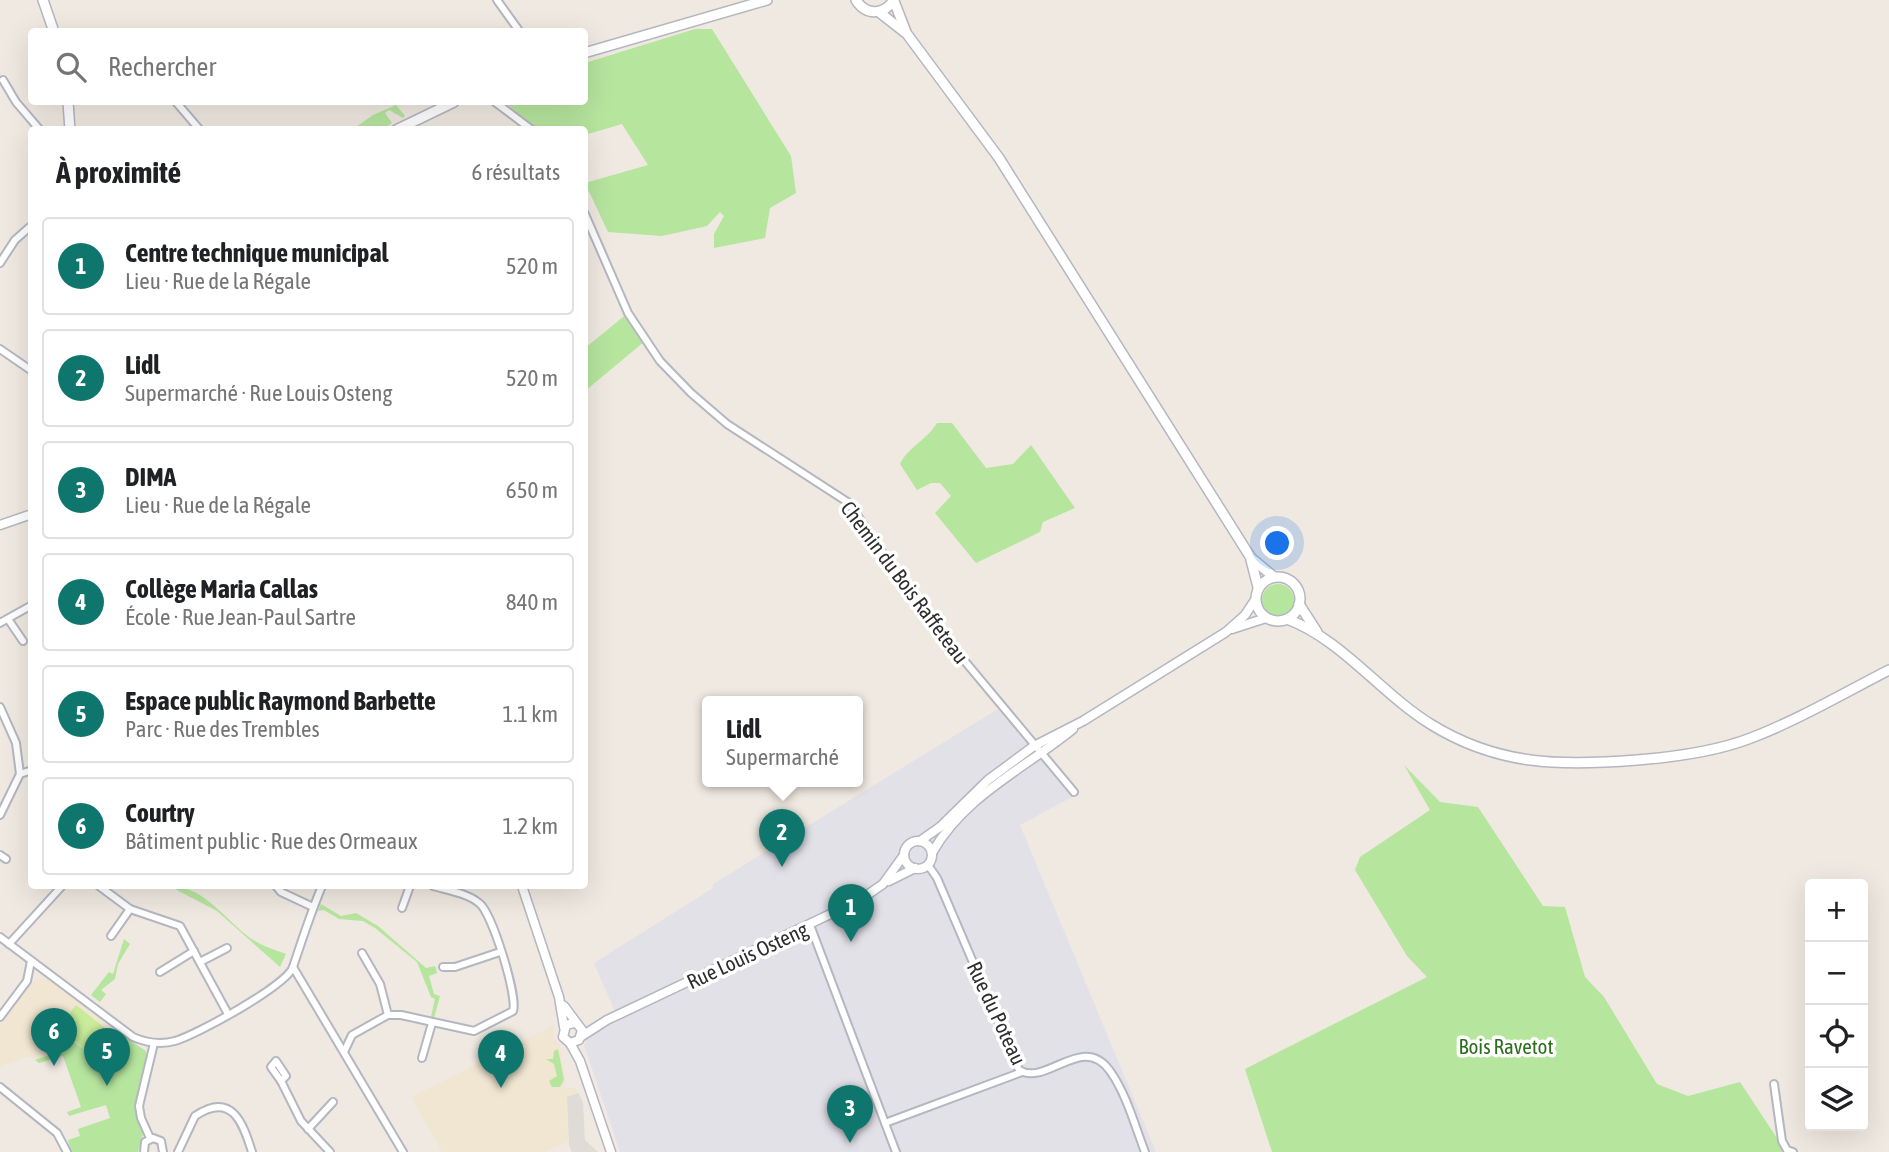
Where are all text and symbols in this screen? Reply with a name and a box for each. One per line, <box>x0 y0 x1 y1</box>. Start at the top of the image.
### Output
search box <box>28 28 588 105</box>
icon: search <box>52 48 90 86</box>
text: Rechercher <box>108 52 216 82</box>
text: À proximité <box>56 155 181 189</box>
text: 6 résultats <box>471 159 560 185</box>
text: Centre technique municipal <box>125 238 388 268</box>
text: 1 <box>76 253 86 279</box>
text: 520 m <box>506 253 558 279</box>
text: Lieu · Rue de la Régale <box>125 268 311 294</box>
text: Lidl <box>125 350 160 380</box>
text: 2 <box>76 365 86 391</box>
text: 520 m <box>506 365 558 391</box>
text: Supermarché · Rue Louis Osteng <box>125 380 392 406</box>
text: DIMA <box>125 462 176 492</box>
text: 3 <box>76 477 86 503</box>
text: 650 m <box>506 477 558 503</box>
text: Lieu · Rue de la Régale <box>125 492 311 518</box>
street label: Chemin du Bois Raffeteau <box>836 496 974 668</box>
your location <box>1260 526 1294 560</box>
text: Collège Maria Callas <box>125 574 318 604</box>
text: 4 <box>76 589 86 615</box>
text: 840 m <box>506 589 558 615</box>
text: École · Rue Jean-Paul Sartre <box>125 604 356 630</box>
text: Espace public Raymond Barbette <box>125 686 436 716</box>
popup <box>702 696 863 787</box>
text: 5 <box>76 701 86 727</box>
text: 1.1 km <box>502 701 558 727</box>
text: Lidl <box>726 714 761 744</box>
text: Parc · Rue des Trembles <box>125 716 320 742</box>
text: Supermarché <box>726 744 839 770</box>
text: Courtry <box>125 798 195 828</box>
pin: 2 <box>759 809 805 867</box>
text: 6 <box>76 813 86 839</box>
text: 1.2 km <box>502 813 558 839</box>
text: Bâtiment public · Rue des Ormeaux <box>125 828 418 854</box>
map controls <box>1805 879 1868 1131</box>
button: + <box>1805 879 1868 942</box>
pin: 1 <box>828 884 874 942</box>
street label: Rue Louis Osteng <box>683 917 811 993</box>
button: − <box>1805 942 1868 1005</box>
street label: Rue du Poteau <box>963 958 1031 1068</box>
button: locate <box>1805 1005 1868 1068</box>
pin: 6 <box>31 1008 77 1066</box>
pin: 5 <box>84 1028 130 1086</box>
pin: 4 <box>478 1030 524 1088</box>
park label: Bois Ravetot <box>1459 1034 1553 1058</box>
button: layers <box>1805 1068 1868 1131</box>
pin: 3 <box>827 1085 873 1143</box>

